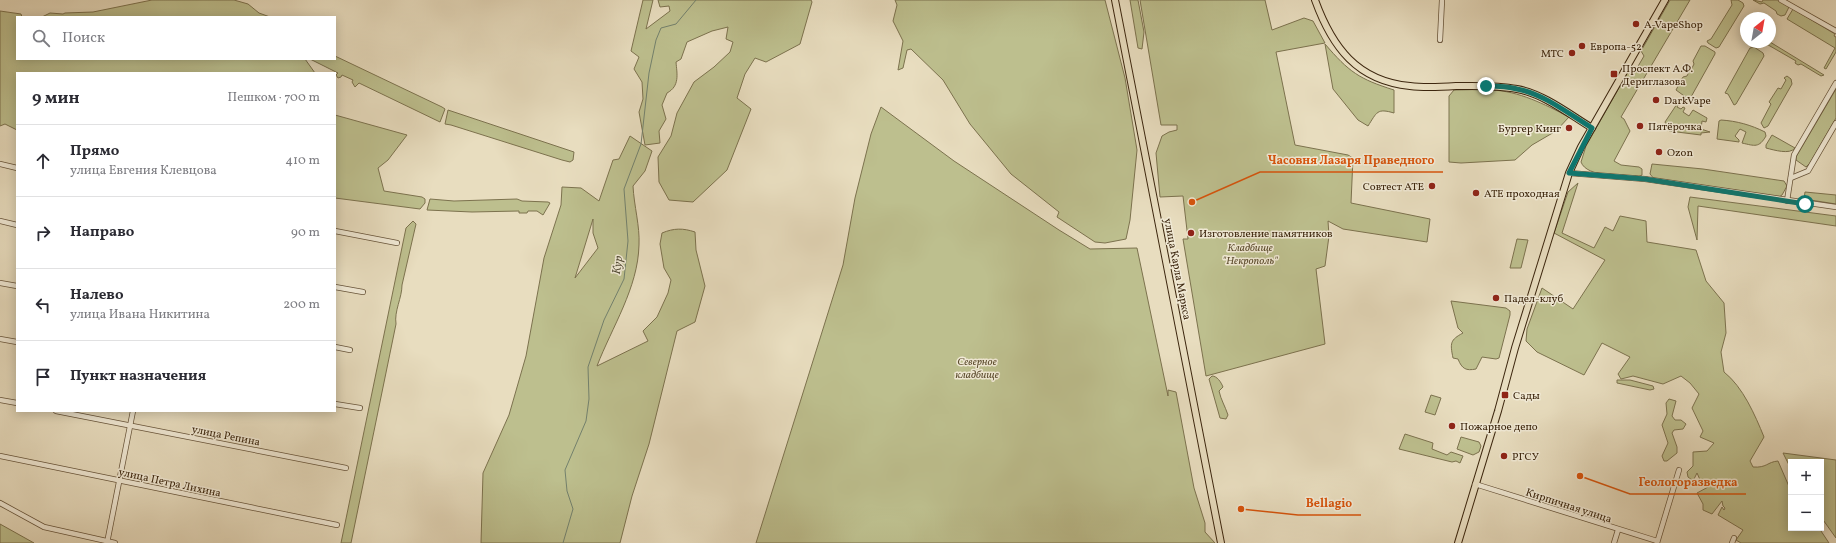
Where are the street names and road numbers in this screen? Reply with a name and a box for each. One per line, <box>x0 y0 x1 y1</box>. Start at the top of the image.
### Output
street label: улица Карла Маркса <box>1159 217 1194 322</box>
street label: улица Репина <box>190 422 262 451</box>
street label: улица Петра Лихина <box>117 465 223 502</box>
street label: Кирпичная улица <box>1523 485 1614 528</box>

